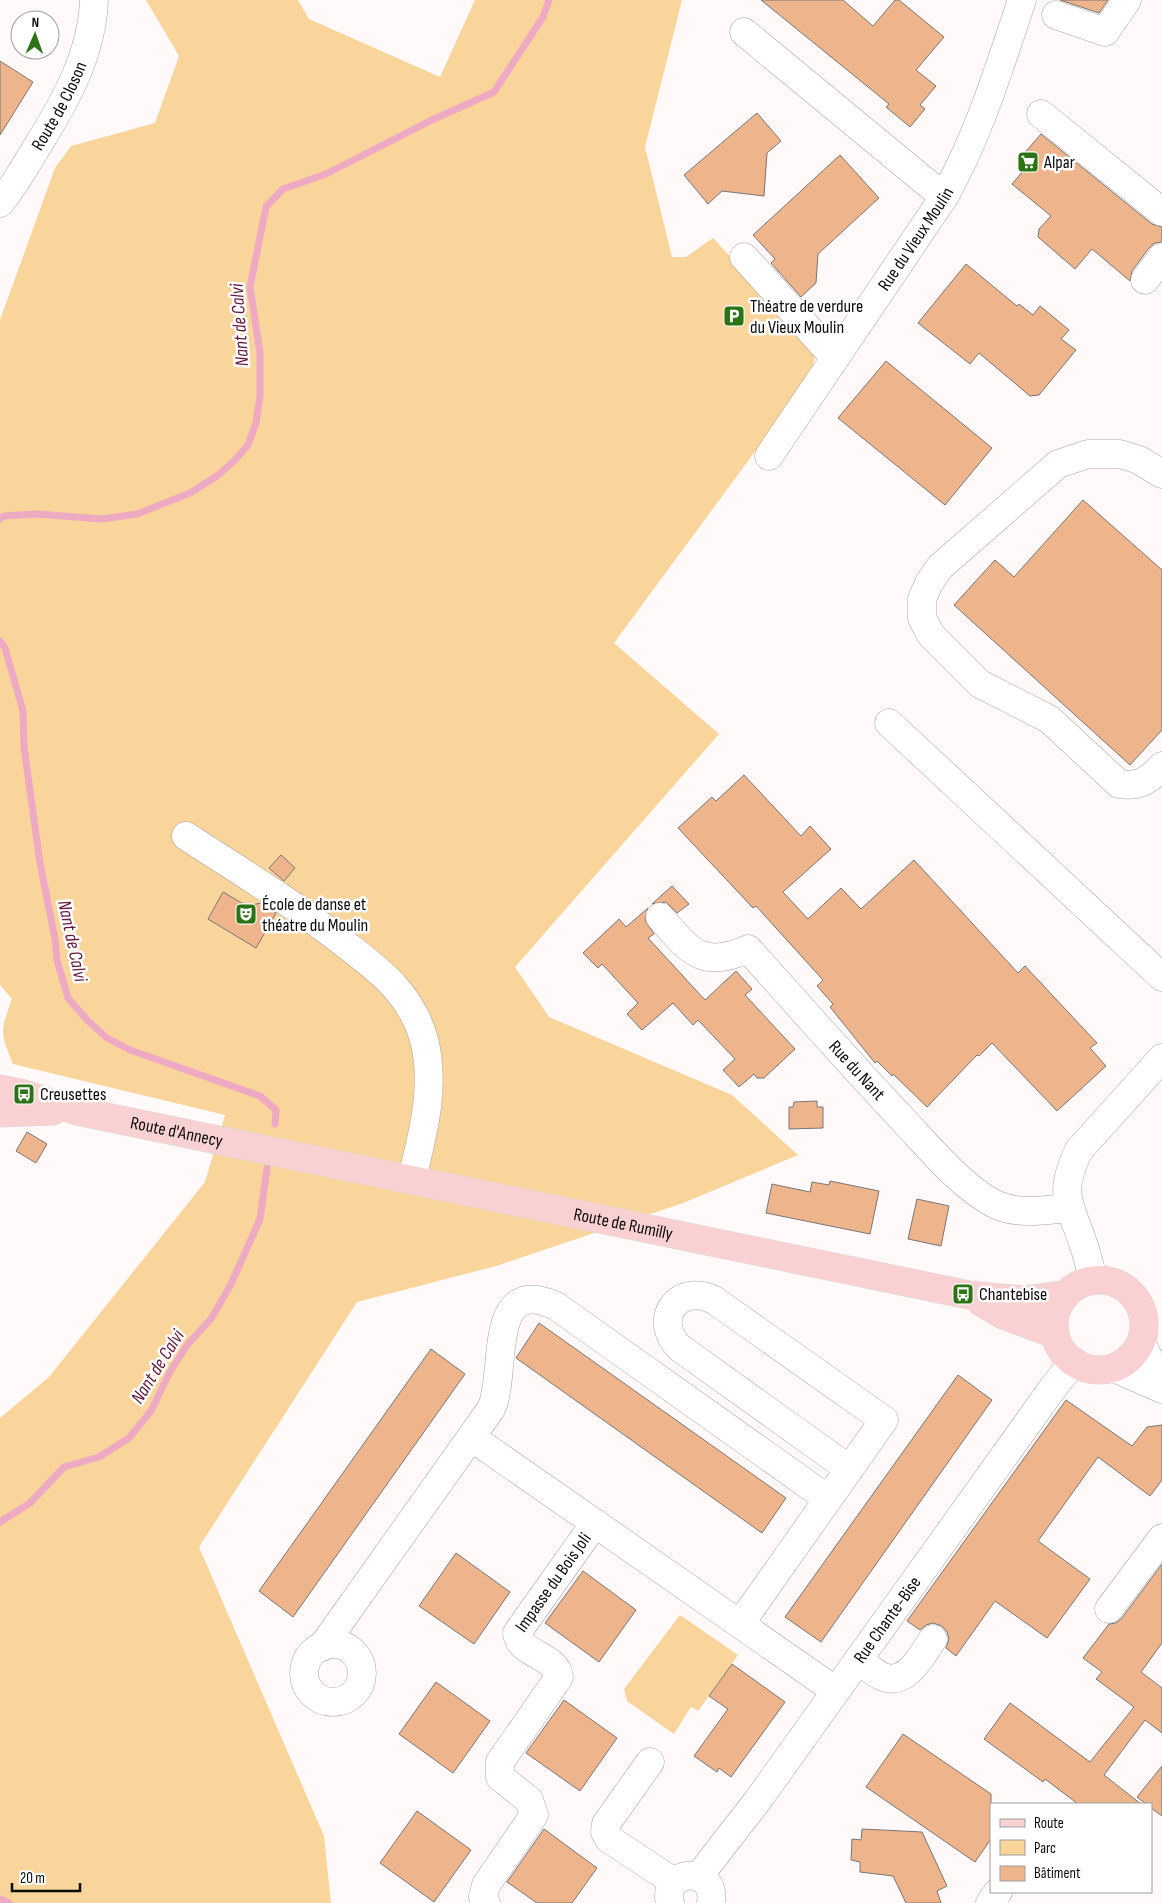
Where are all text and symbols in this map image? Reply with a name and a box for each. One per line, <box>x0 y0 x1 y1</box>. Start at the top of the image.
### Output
north arrow <box>10 10 60 60</box>
text: N <box>31 14 39 31</box>
street label: Route de Closon <box>27 59 91 154</box>
supermarket icon: Alpar <box>1016 150 1040 174</box>
place label: Alpar <box>1043 152 1075 173</box>
street label: Rue du Vieux Moulin <box>873 184 958 295</box>
water label: Nant de Calvi <box>226 282 254 367</box>
place label: Théatre de verdure du Vieux Moulin <box>750 296 863 338</box>
parking icon: Théatre de verdure du Vieux Moulin <box>722 304 746 328</box>
place label: École de danse et théatre du Moulin <box>262 894 368 936</box>
water label: Nant de Calvi <box>52 898 92 984</box>
theatre icon: École de danse et théatre du Moulin <box>234 902 258 926</box>
street label: Rue du Nant <box>825 1036 890 1105</box>
bus stop icon: Creusettes <box>12 1082 36 1106</box>
place label: Creusettes <box>40 1084 106 1105</box>
street label: Route d'Annecy <box>129 1112 225 1151</box>
street label: Route de Rumilly <box>572 1203 675 1244</box>
bus stop icon: Chantebise <box>951 1282 975 1306</box>
place label: Chantebise <box>979 1284 1047 1305</box>
water label: Nant de Calvi <box>126 1325 190 1408</box>
street label: Impasse du Bois Joli <box>511 1528 595 1636</box>
street label: Rue Chante-Bise <box>849 1572 925 1667</box>
legend <box>990 1803 1152 1893</box>
text: Route <box>1034 1814 1064 1833</box>
text: Parc <box>1034 1839 1056 1858</box>
scale bar <box>12 1860 80 1892</box>
text: Bâtiment <box>1034 1864 1081 1883</box>
text: 20 m <box>20 1869 45 1888</box>

